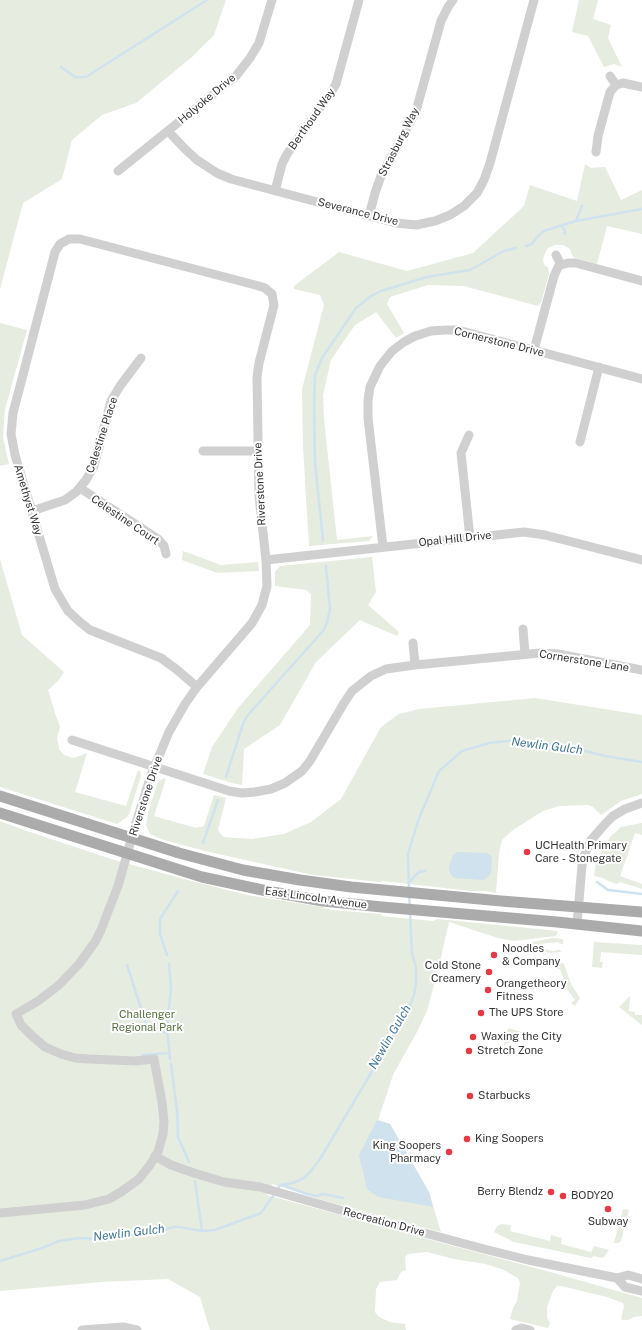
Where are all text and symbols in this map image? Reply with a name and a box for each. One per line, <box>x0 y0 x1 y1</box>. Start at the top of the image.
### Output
street label: Holyoke Drive <box>176 71 238 127</box>
street label: Berthoud Way <box>286 86 338 152</box>
street label: Strasburg Way <box>376 105 422 179</box>
street label: Severance Drive <box>316 196 400 228</box>
street label: Cornerstone Drive <box>453 324 545 360</box>
street label: Celestine Place <box>83 395 121 475</box>
street label: Riverstone Drive <box>251 442 269 526</box>
street label: Amethyst Way <box>11 463 45 537</box>
street label: Celestine Court <box>88 492 162 548</box>
street label: Opal Hill Drive <box>418 529 492 549</box>
street label: Cornerstone Lane <box>538 647 630 675</box>
water label: Newlin Gulch <box>511 734 583 758</box>
street label: Riverstone Drive <box>127 754 165 838</box>
place label: UCHealth Primary Care - Stonegate <box>535 839 627 865</box>
marker: UCHealth Primary Care - Stonegate <box>522 847 532 857</box>
street label: East Lincoln Avenue <box>264 884 368 912</box>
place label: Noodles & Company <box>502 942 560 968</box>
marker: Noodles & Company <box>489 950 499 960</box>
place label: Cold Stone Creamery <box>425 959 481 985</box>
marker: Cold Stone Creamery <box>484 967 494 977</box>
place label: Orangetheory Fitness <box>496 977 567 1003</box>
marker: Orangetheory Fitness <box>483 985 493 995</box>
water label: Newlin Gulch <box>366 1002 414 1072</box>
place label: The UPS Store <box>489 1006 564 1020</box>
park label: Challenger Regional Park <box>111 1008 183 1034</box>
marker: The UPS Store <box>476 1008 486 1018</box>
place label: Waxing the City <box>481 1030 562 1044</box>
marker: Waxing the City <box>468 1032 478 1042</box>
place label: Stretch Zone <box>477 1044 543 1058</box>
marker: Stretch Zone <box>464 1046 474 1056</box>
place label: Starbucks <box>478 1089 530 1103</box>
marker: Starbucks <box>465 1091 475 1101</box>
place label: King Soopers <box>475 1132 544 1146</box>
marker: King Soopers <box>462 1134 472 1144</box>
place label: King Soopers Pharmacy <box>372 1139 441 1165</box>
marker: King Soopers Pharmacy <box>444 1147 454 1157</box>
place label: Berry Blendz <box>477 1185 543 1199</box>
marker: Berry Blendz <box>546 1187 556 1197</box>
place label: BODY20 <box>571 1189 614 1203</box>
marker: BODY20 <box>558 1191 568 1201</box>
marker: Subway <box>603 1204 613 1214</box>
street label: Recreation Drive <box>342 1205 426 1239</box>
place label: Subway <box>588 1215 628 1229</box>
water label: Newlin Gulch <box>93 1221 165 1245</box>

